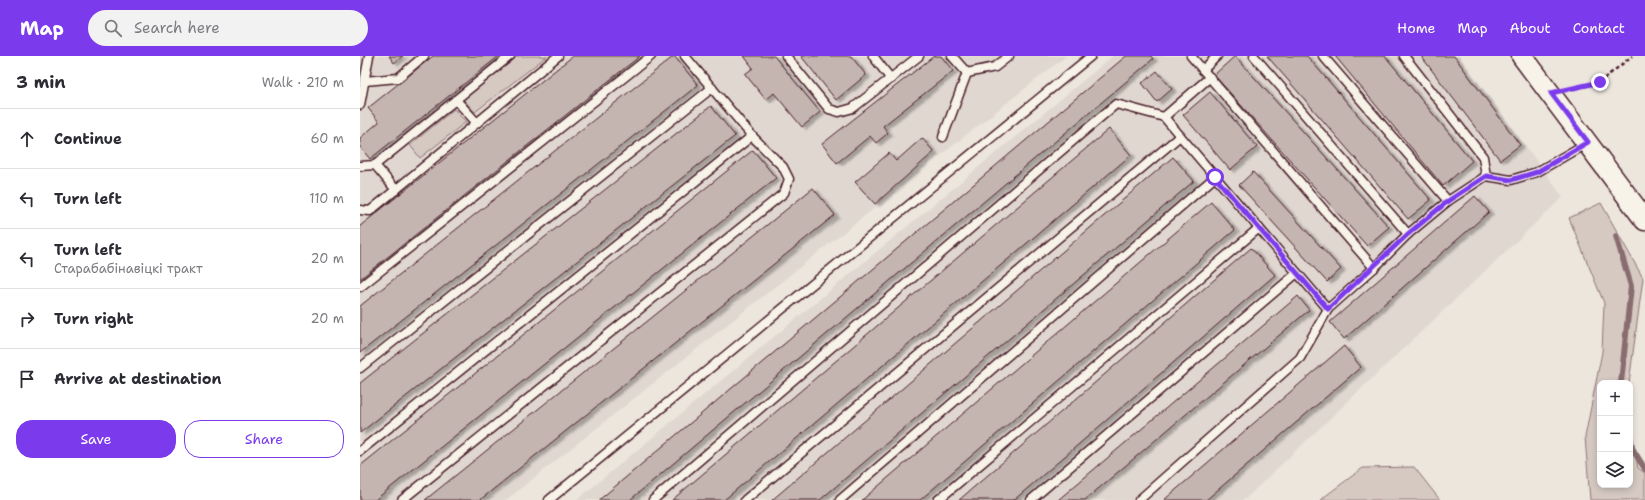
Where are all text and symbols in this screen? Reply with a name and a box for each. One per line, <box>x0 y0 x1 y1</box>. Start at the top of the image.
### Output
search box <box>88 10 368 46</box>
text: Map <box>20 16 64 41</box>
icon: search <box>102 17 124 39</box>
text: Search here <box>134 18 220 38</box>
text: Home <box>1397 19 1436 37</box>
text: Map <box>1458 19 1488 37</box>
text: About <box>1510 19 1551 37</box>
text: Contact <box>1573 19 1625 37</box>
text: 3 min <box>16 71 66 93</box>
route end <box>1591 73 1609 91</box>
text: Walk · 210 m <box>262 74 344 91</box>
icon: ahead <box>16 128 38 150</box>
text: Continue <box>54 129 122 149</box>
text: 60 m <box>311 130 344 147</box>
route start <box>1206 168 1224 186</box>
icon: left <box>16 188 38 210</box>
text: Turn left <box>54 189 122 209</box>
text: 110 m <box>309 190 344 207</box>
text: Turn left <box>54 240 122 260</box>
icon: left <box>16 248 38 270</box>
text: 20 m <box>311 250 344 267</box>
text: Старабабінавіцкі тракт <box>54 260 203 277</box>
icon: right <box>16 308 38 330</box>
text: Turn right <box>54 309 134 329</box>
text: 20 m <box>311 310 344 327</box>
icon: arrive <box>16 368 38 390</box>
text: Arrive at destination <box>54 369 222 389</box>
map controls <box>1597 380 1633 488</box>
button: + <box>1597 380 1633 416</box>
button: − <box>1597 416 1633 452</box>
button: Save <box>16 420 176 458</box>
button: Share <box>184 420 344 458</box>
button: layers <box>1597 452 1633 488</box>

